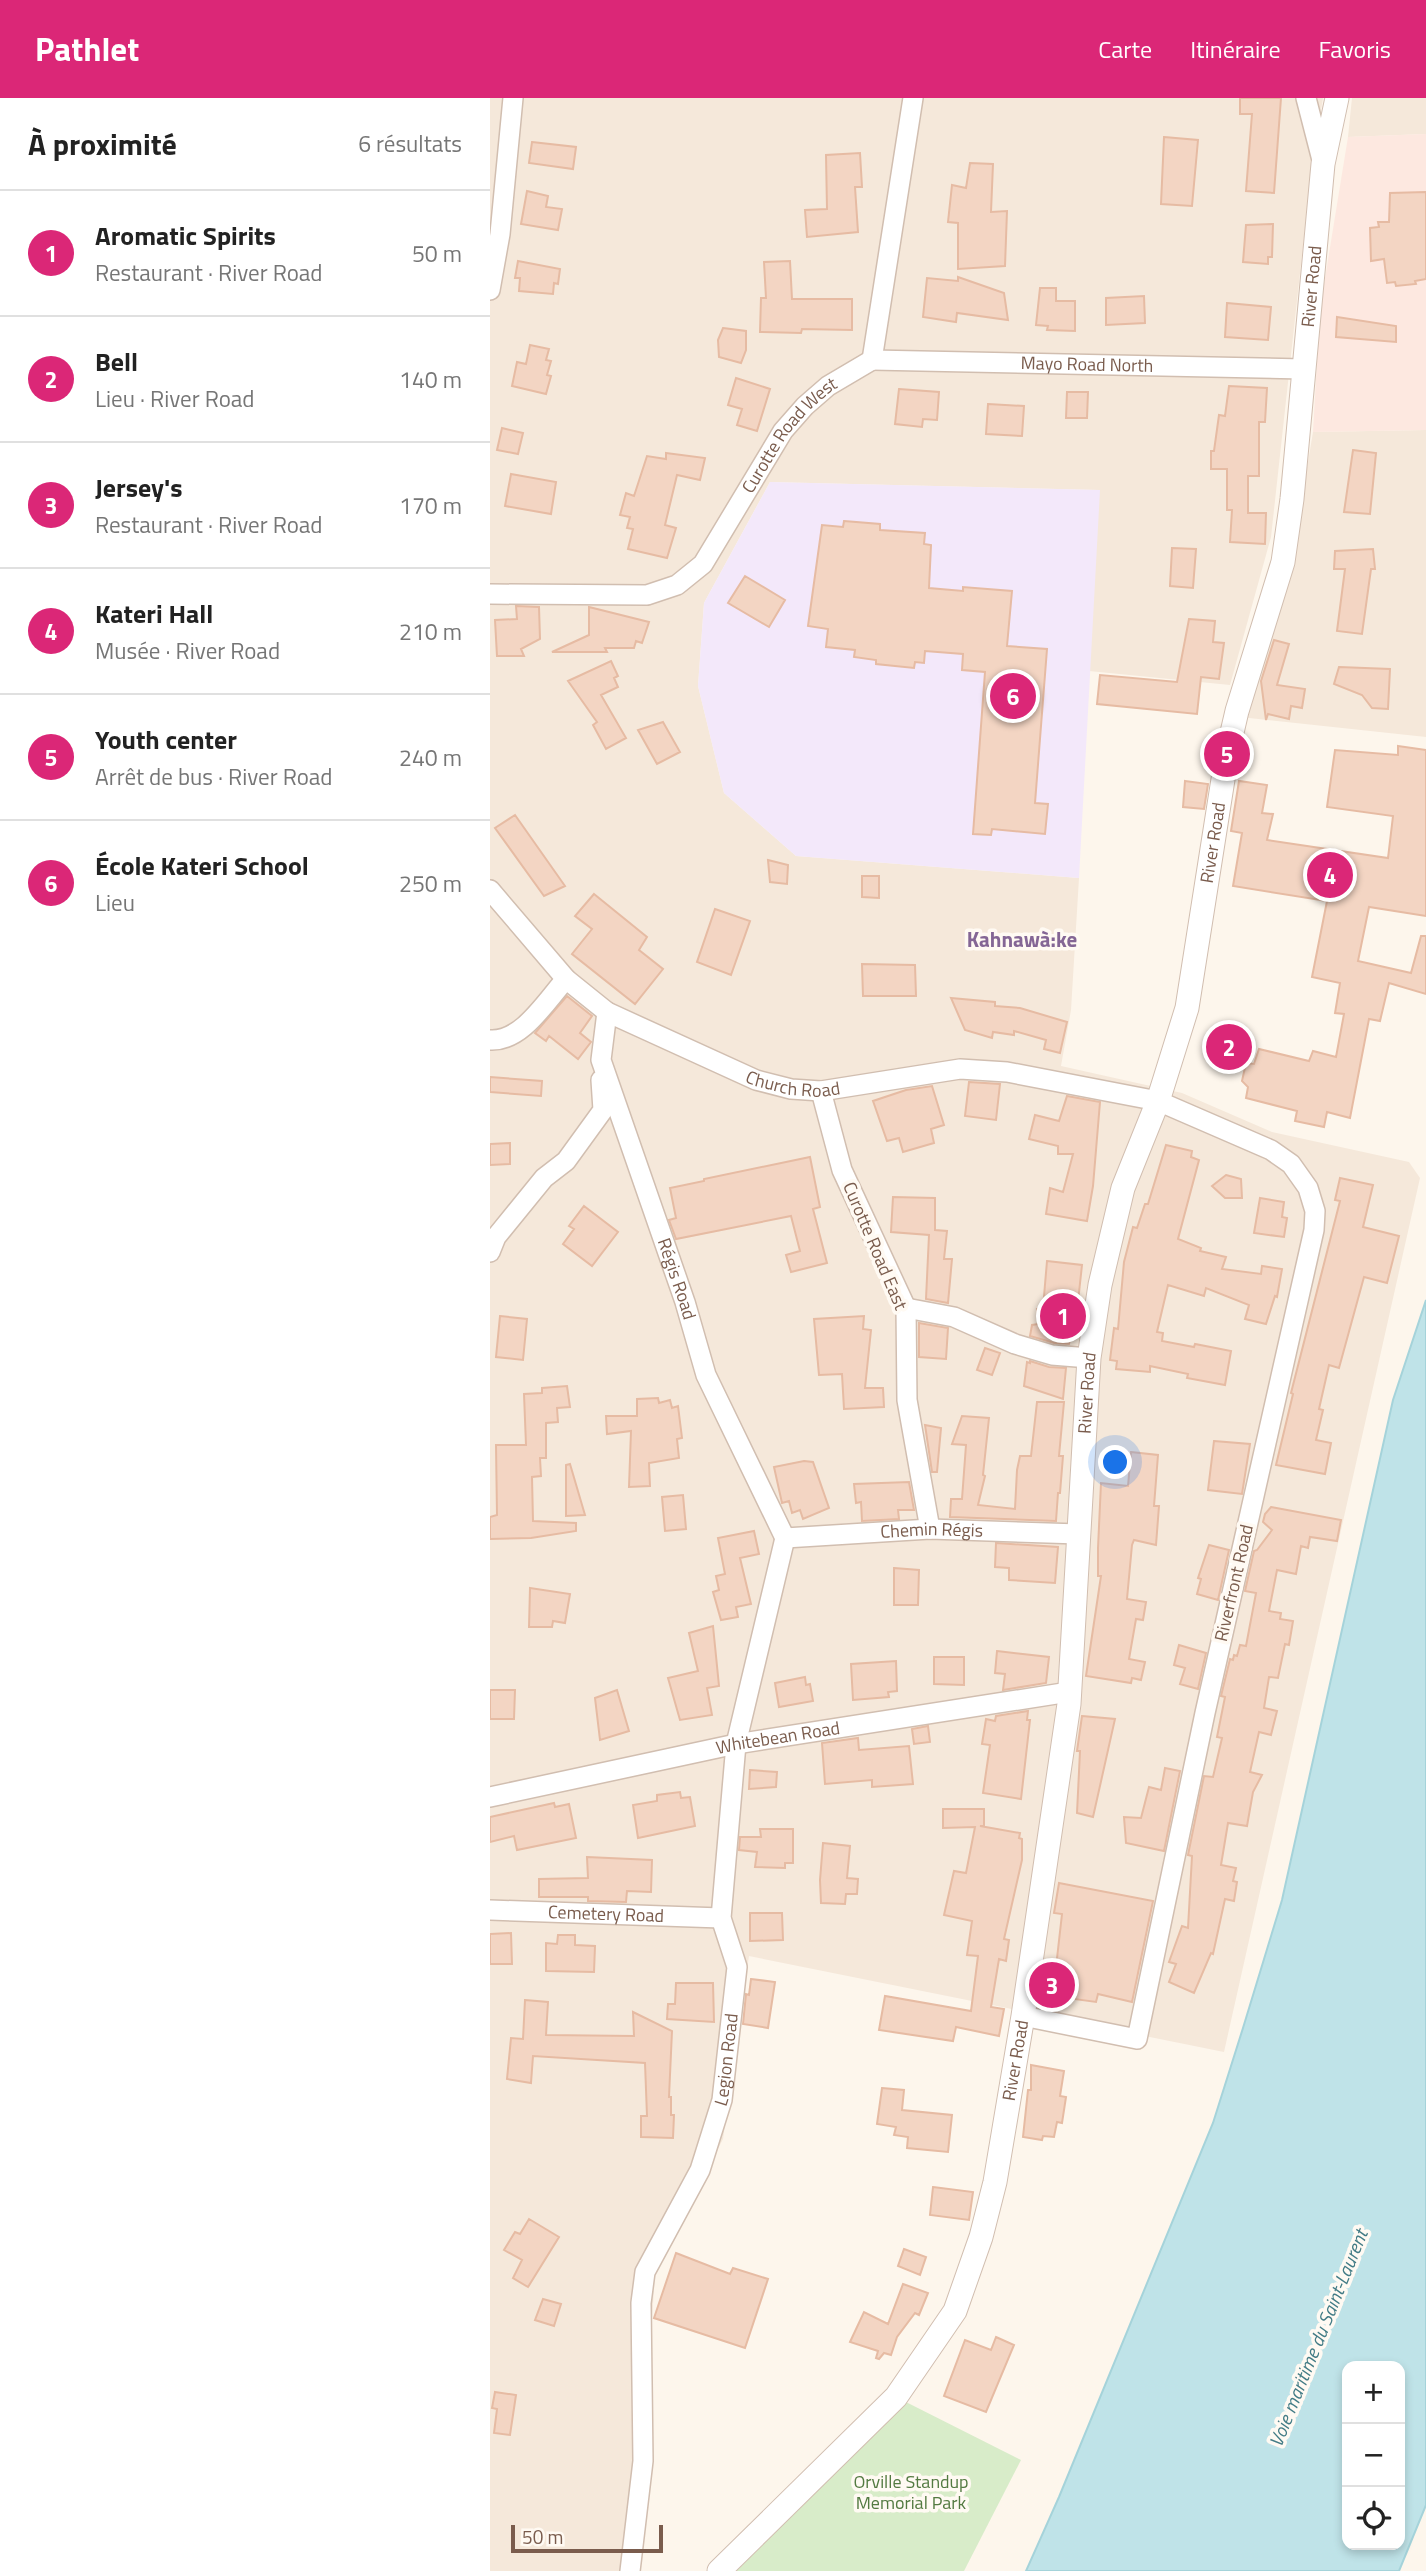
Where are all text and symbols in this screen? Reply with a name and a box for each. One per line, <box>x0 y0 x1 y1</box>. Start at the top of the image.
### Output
text: Pathlet <box>35 24 139 74</box>
text: Carte <box>1098 31 1152 67</box>
text: Itinéraire <box>1190 31 1281 67</box>
text: Favoris <box>1319 31 1391 67</box>
text: À proximité <box>28 121 177 167</box>
text: 6 résultats <box>358 126 462 161</box>
text: Aromatic Spirits <box>95 216 276 255</box>
text: 1 <box>45 236 57 271</box>
text: 50 m <box>412 236 462 271</box>
street label: River Road <box>1294 244 1328 328</box>
text: Restaurant · River Road <box>95 255 323 290</box>
text: Bell <box>95 342 138 381</box>
street label: Mayo Road North <box>1020 349 1154 379</box>
text: 2 <box>45 362 57 397</box>
text: 140 m <box>399 362 462 397</box>
street label: Curotte Road West <box>735 369 842 498</box>
text: Lieu · River Road <box>95 381 254 416</box>
text: Jersey's <box>95 468 182 507</box>
text: 3 <box>45 488 57 523</box>
text: 170 m <box>399 488 462 523</box>
text: Restaurant · River Road <box>95 507 323 542</box>
text: Kateri Hall <box>95 594 213 633</box>
text: 4 <box>45 614 57 649</box>
text: 210 m <box>399 614 462 649</box>
text: Musée · River Road <box>95 633 280 668</box>
pin: 6 <box>990 670 1036 722</box>
text: Youth center <box>95 720 237 759</box>
pin: 5 <box>1204 728 1250 780</box>
text: 5 <box>45 740 57 775</box>
text: 240 m <box>399 740 462 775</box>
text: Arrêt de bus · River Road <box>95 759 333 794</box>
street label: River Road <box>1193 800 1232 885</box>
text: École Kateri School <box>95 846 309 885</box>
pin: 4 <box>1307 849 1353 901</box>
text: 6 <box>45 866 57 901</box>
text: 250 m <box>399 866 462 901</box>
text: Lieu <box>95 885 135 920</box>
district label: Kahnawà:ke <box>967 923 1077 955</box>
pin: 2 <box>1206 1021 1252 1073</box>
street label: Church Road <box>741 1063 842 1104</box>
street label: Curotte Road East <box>836 1178 915 1315</box>
street label: Régis Road <box>651 1234 703 1323</box>
pin: 1 <box>1040 1290 1086 1342</box>
street label: River Road <box>1071 1350 1103 1435</box>
your location <box>1098 1445 1132 1479</box>
street label: Chemin Régis <box>880 1515 984 1545</box>
street label: Riverfront Road <box>1207 1522 1260 1644</box>
street label: Whitebean Road <box>713 1714 842 1761</box>
street label: Cemetery Road <box>547 1898 664 1929</box>
pin: 3 <box>1029 1959 1075 2011</box>
street label: Legion Road <box>707 2012 745 2109</box>
street label: River Road <box>995 2018 1035 2103</box>
water label: Voie maritime du Saint-Laurent <box>1261 2223 1375 2451</box>
map controls <box>1342 2361 1405 2550</box>
button: + <box>1342 2361 1405 2424</box>
button: − <box>1342 2424 1405 2487</box>
park label: Orville Standup Memorial Park <box>853 2468 969 2516</box>
button: locate <box>1342 2487 1405 2550</box>
scale bar <box>511 2522 663 2554</box>
text: 50 m <box>522 2522 563 2551</box>

